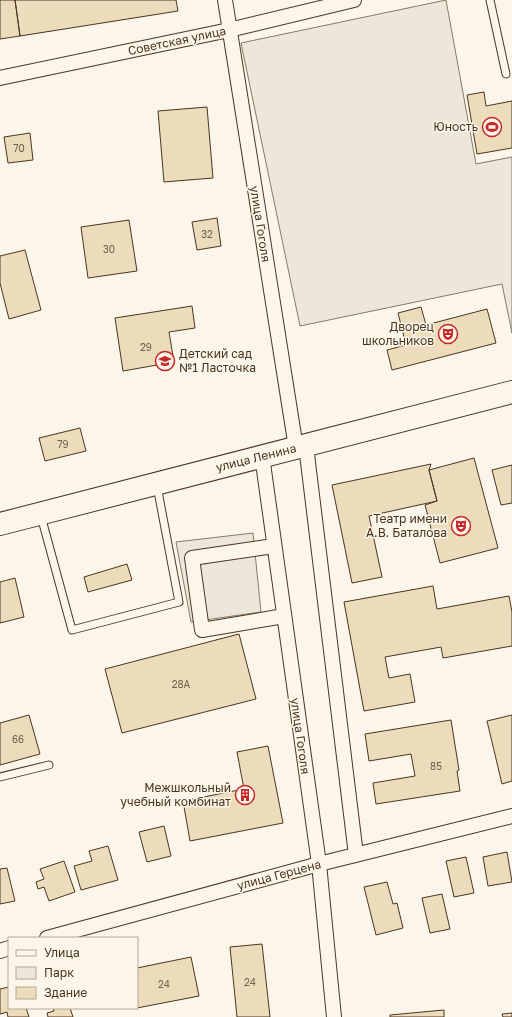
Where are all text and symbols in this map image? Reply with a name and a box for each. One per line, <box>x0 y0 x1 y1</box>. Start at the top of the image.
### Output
street label: Советская улица <box>127 23 227 58</box>
sports icon: Юность <box>481 116 503 138</box>
place label: Юность <box>433 119 478 134</box>
house number: 70 <box>13 142 25 154</box>
street label: улица Гоголя <box>247 185 274 263</box>
house number: 32 <box>201 228 213 240</box>
house number: 30 <box>103 243 115 255</box>
place label: Дворец школьников <box>362 319 435 348</box>
theatre icon: Дворец школьников <box>437 323 459 345</box>
house number: 29 <box>140 341 152 353</box>
place label: Детский сад №1 Ласточка <box>179 346 256 375</box>
school or university icon: Детский сад №1 Ласточка <box>154 350 176 372</box>
house number: 79 <box>57 438 69 450</box>
street label: улица Ленина <box>214 440 298 475</box>
place label: Театр имени А.В. Баталова <box>366 511 447 540</box>
theatre icon: Театр имени А.В. Баталова <box>450 515 472 537</box>
house number: 28А <box>172 678 191 690</box>
street label: улица Гоголя <box>288 697 313 775</box>
house number: 66 <box>12 733 24 745</box>
house number: 85 <box>430 760 442 772</box>
place label: Межшкольный учебный комбинат <box>120 780 231 809</box>
building icon: Межшкольный учебный комбинат <box>234 784 256 806</box>
street label: улица Герцена <box>235 856 323 893</box>
legend <box>8 937 138 1009</box>
text: Улица <box>44 945 80 960</box>
text: Парк <box>44 965 74 980</box>
house number: 24 <box>244 976 256 988</box>
house number: 24 <box>158 978 170 990</box>
text: Здание <box>44 985 87 1000</box>

